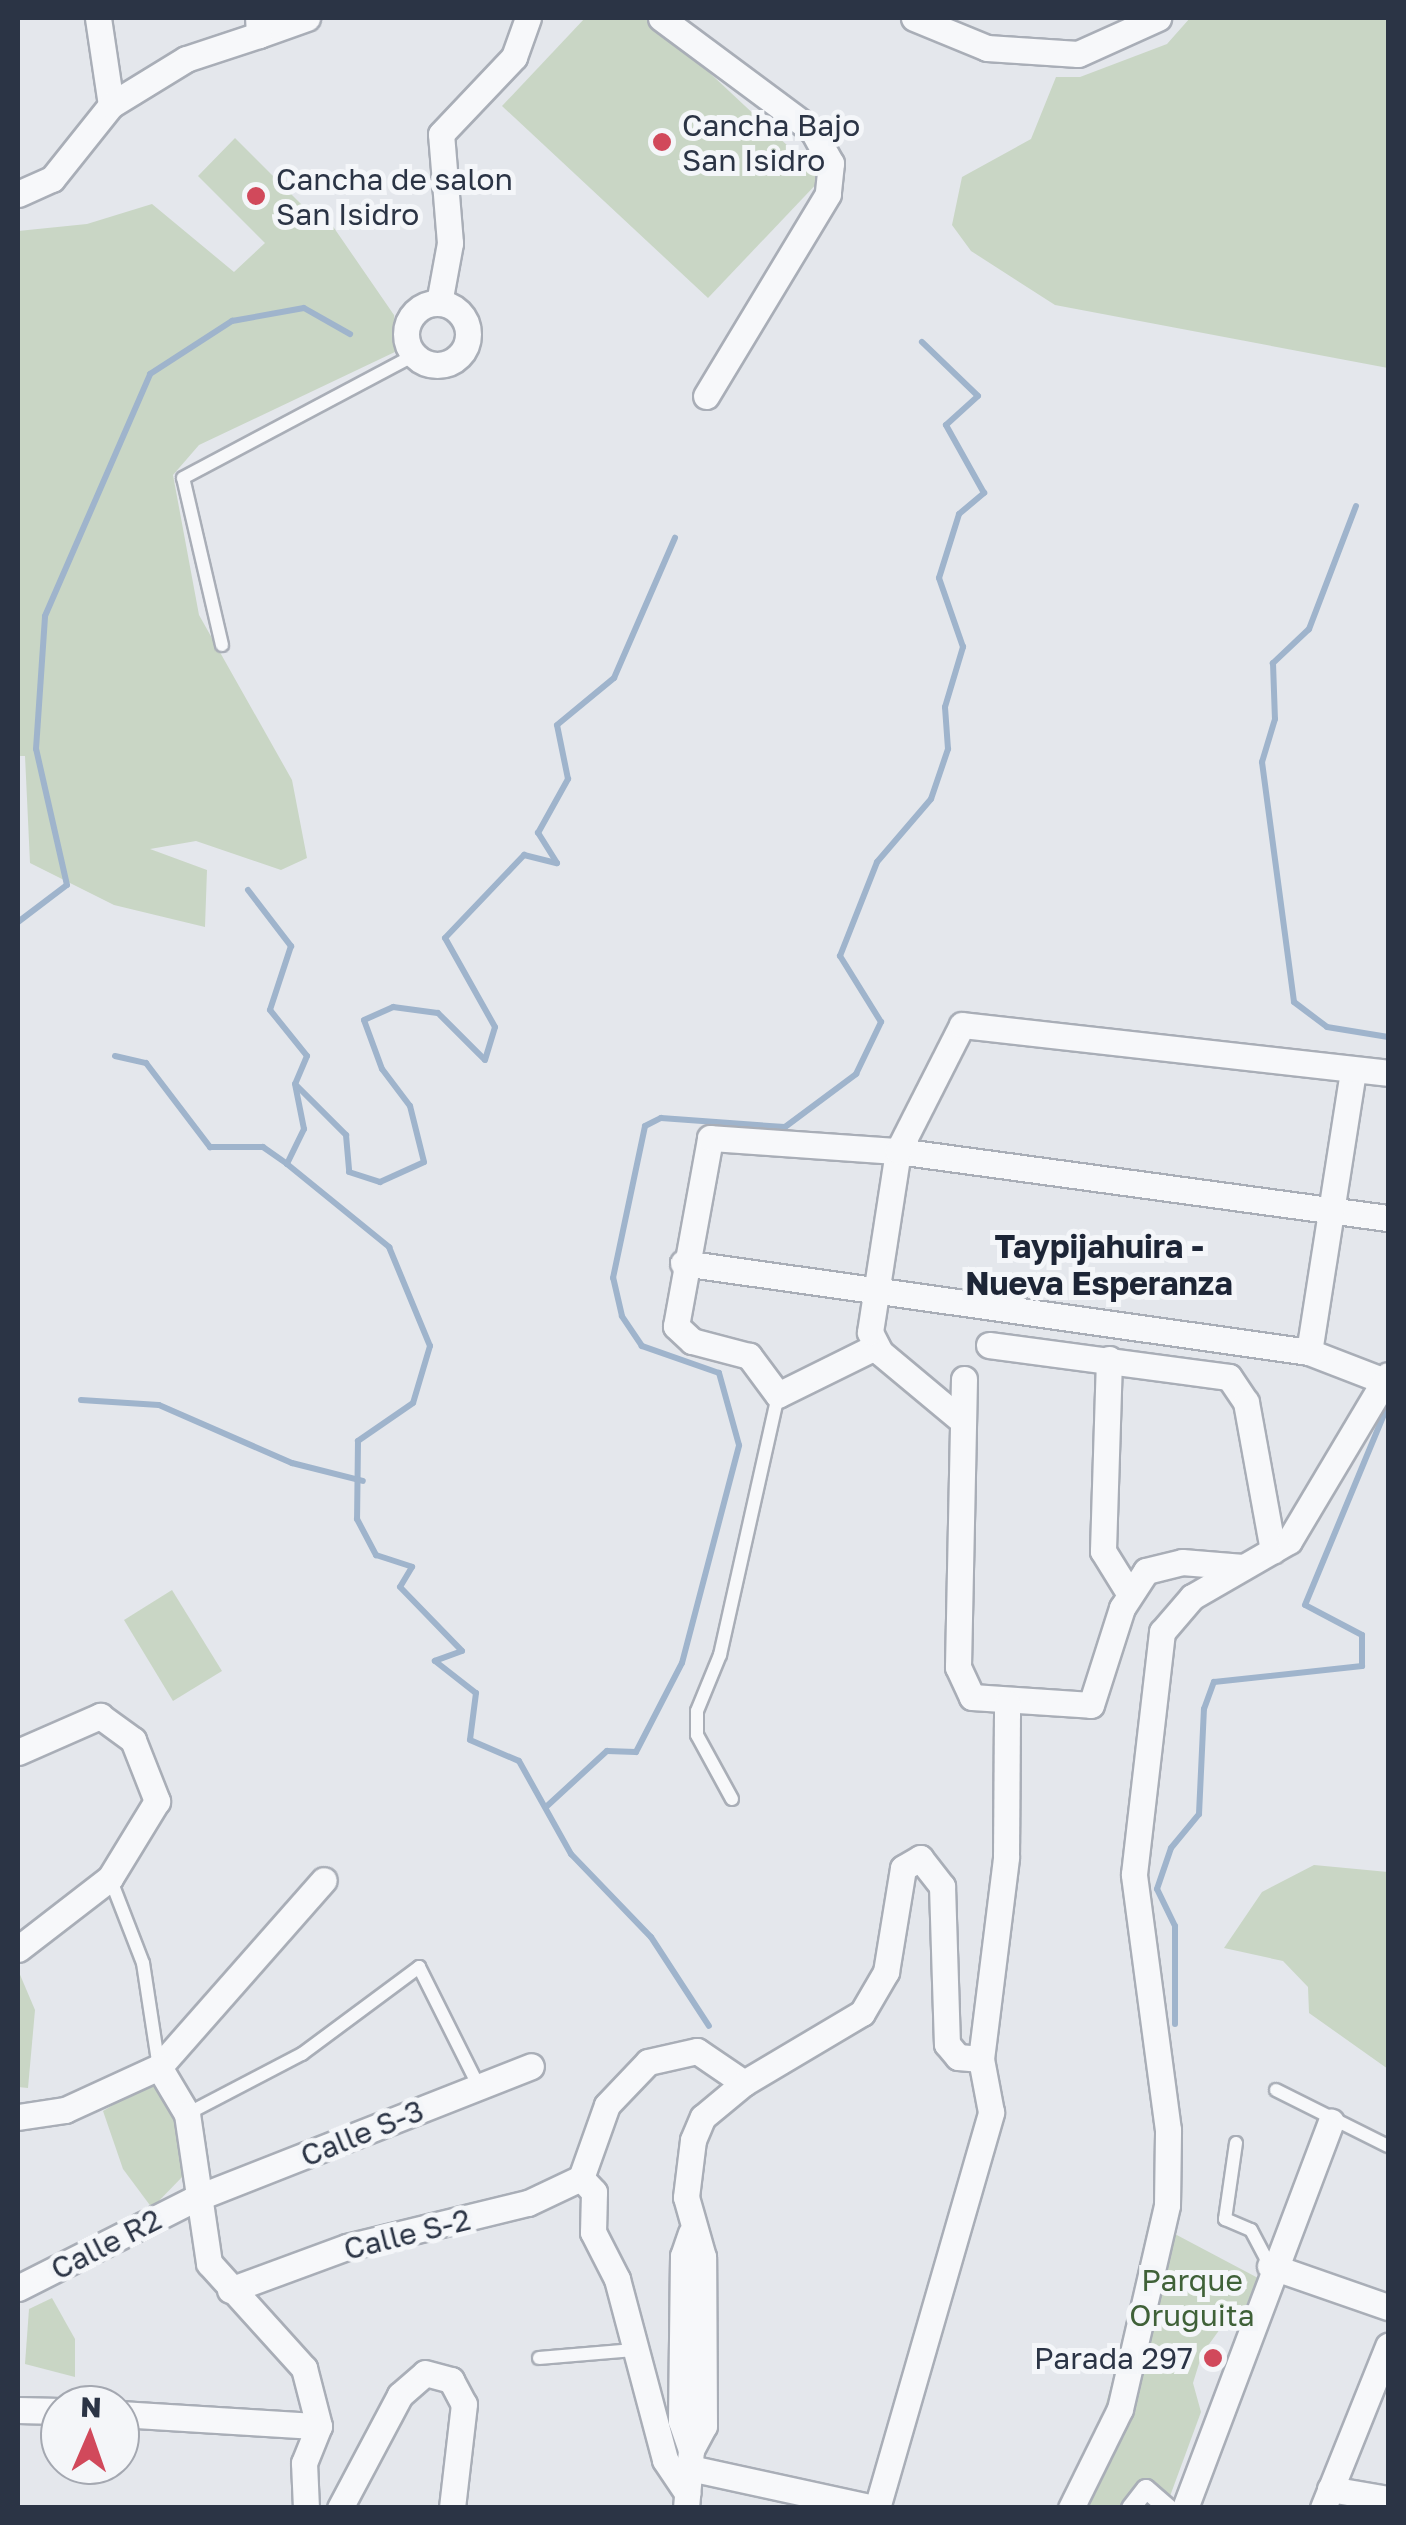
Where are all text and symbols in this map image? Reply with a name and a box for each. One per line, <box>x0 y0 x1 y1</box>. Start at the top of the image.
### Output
place label: Cancha Bajo San Isidro <box>682 107 860 178</box>
marker: Cancha Bajo San Isidro <box>651 131 673 153</box>
place label: Cancha de salon San Isidro <box>276 161 513 232</box>
marker: Cancha de salon San Isidro <box>245 185 267 207</box>
district label: Taypijahuira - Nueva Esperanza <box>965 1228 1233 1303</box>
street label: Calle S-3 <box>295 2092 429 2174</box>
street label: Calle R2 <box>45 2201 167 2287</box>
street label: Calle S-2 <box>340 2201 474 2267</box>
park label: Parque Oruguita <box>1129 2262 1255 2332</box>
place label: Parada 297 <box>1034 2340 1193 2376</box>
marker: Parada 297 <box>1202 2347 1224 2369</box>
north arrow <box>40 2385 140 2485</box>
text: N <box>80 2390 102 2423</box>

